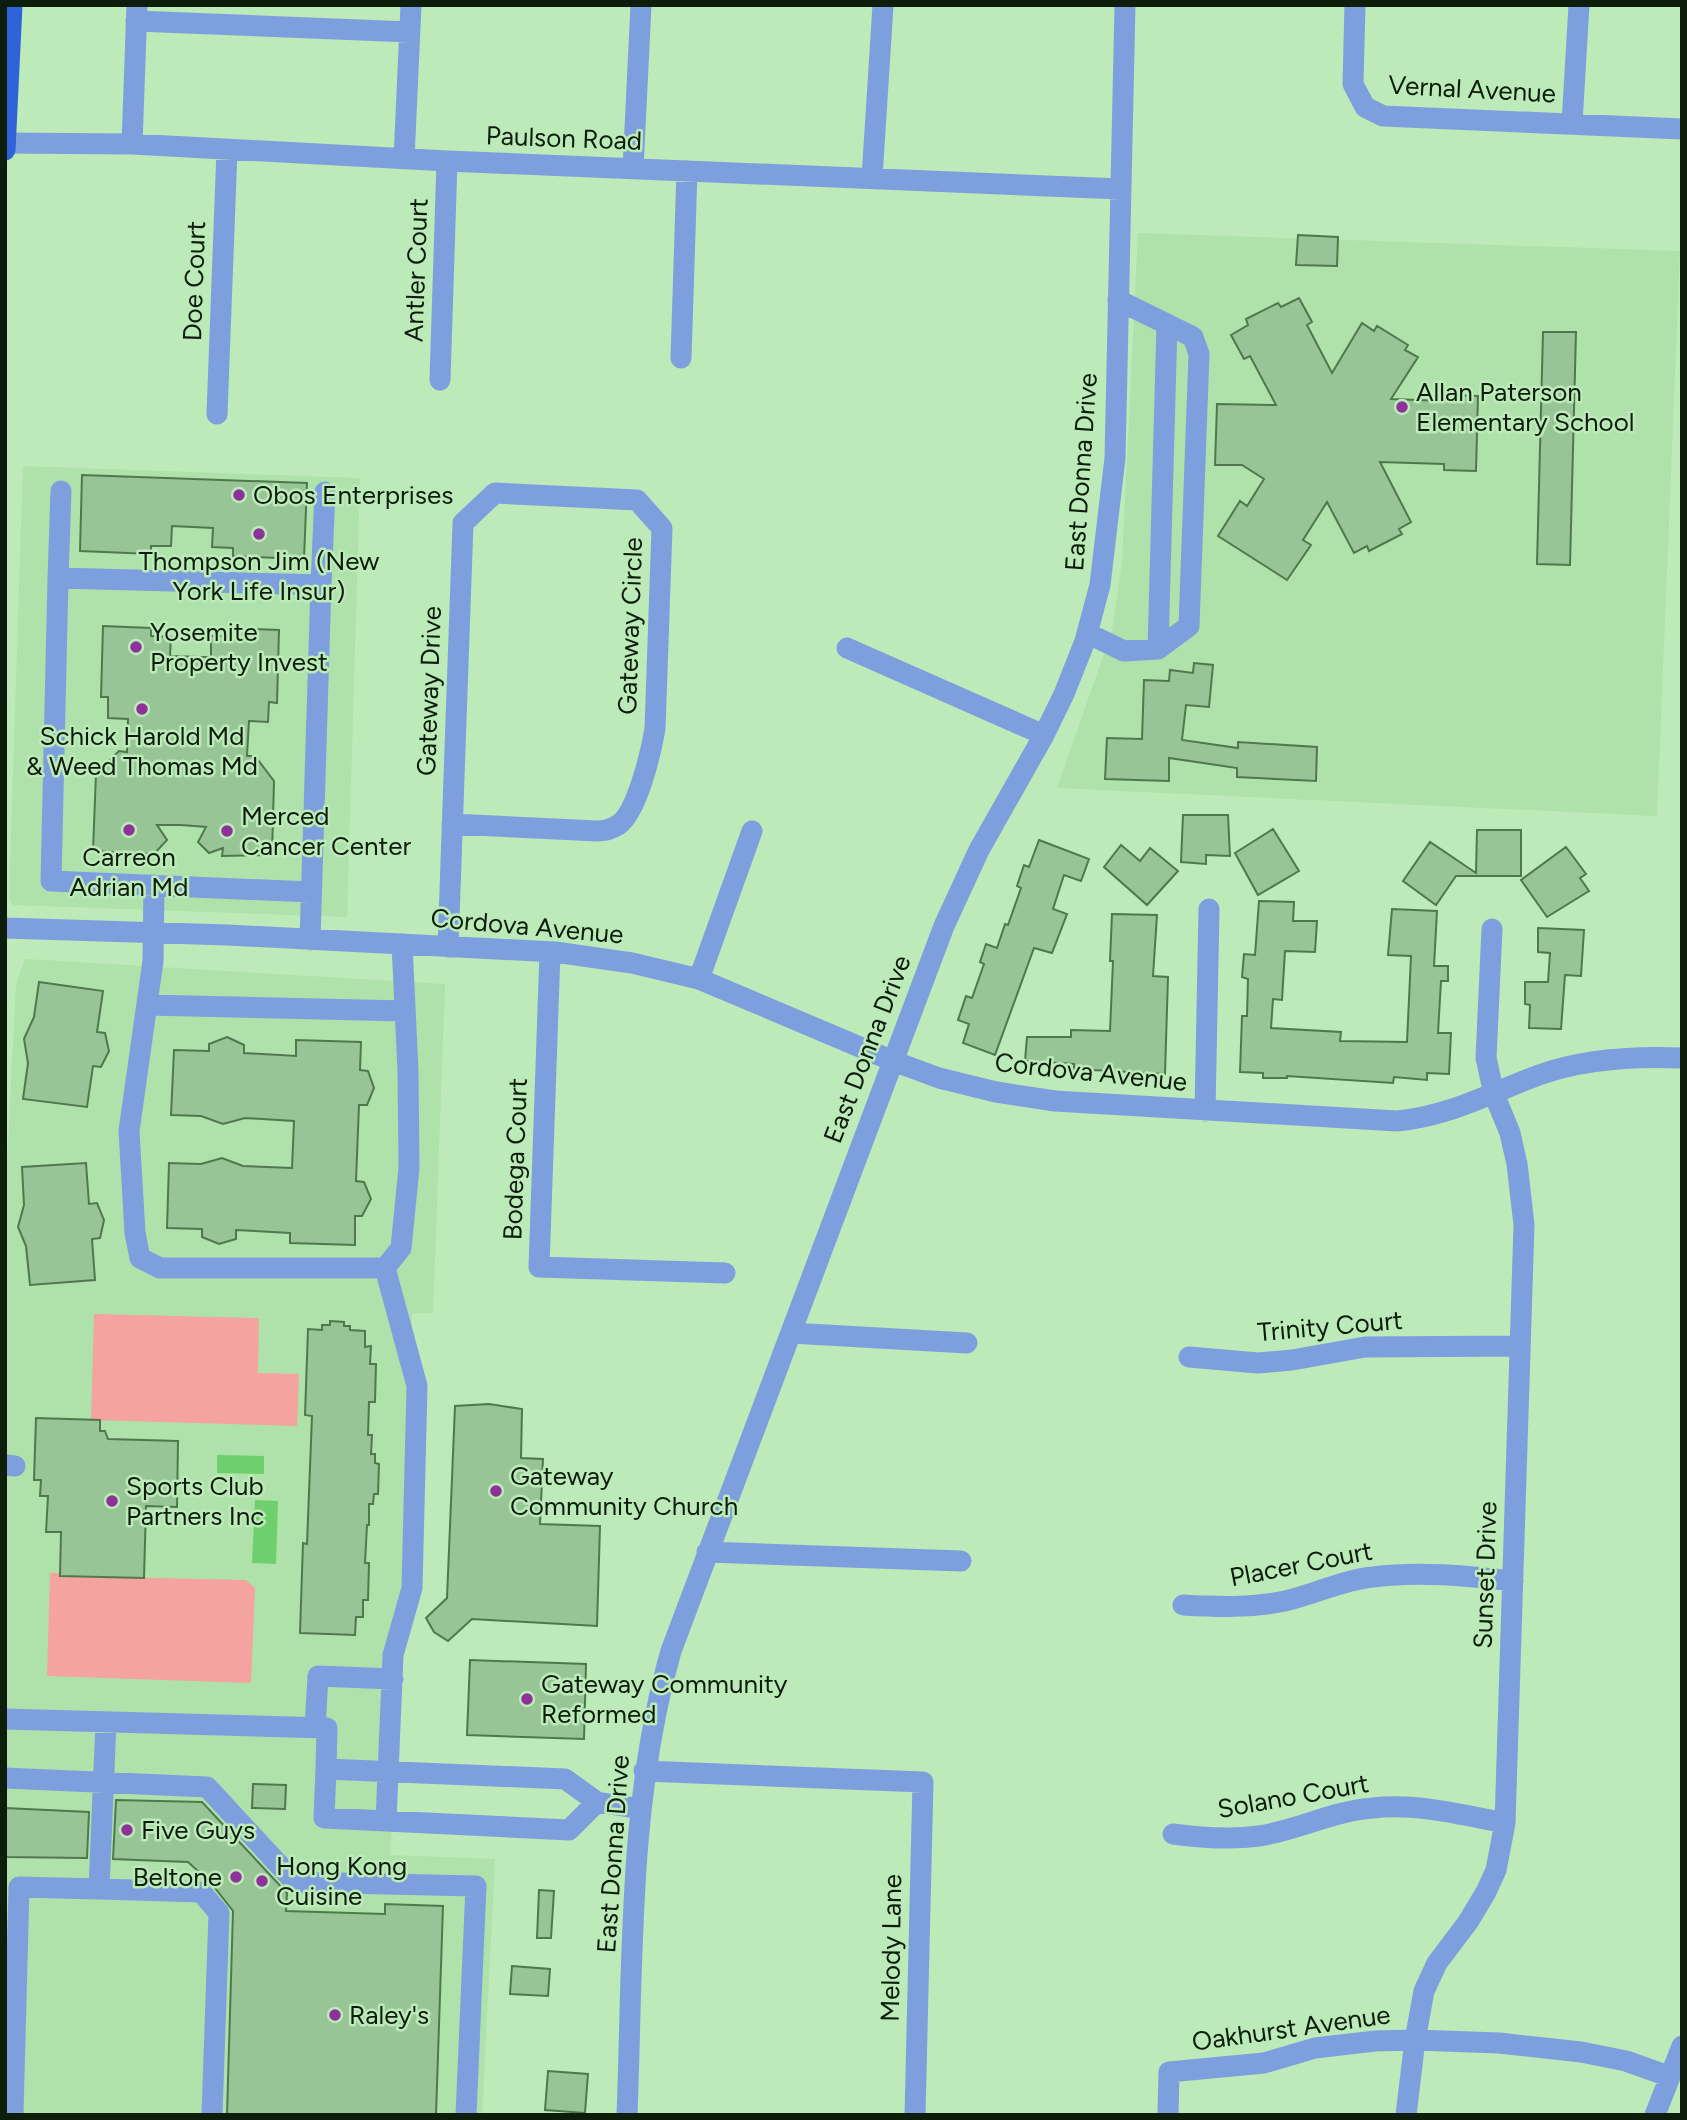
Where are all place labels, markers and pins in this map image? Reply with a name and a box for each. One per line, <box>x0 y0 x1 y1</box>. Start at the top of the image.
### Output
place label: Allan Paterson Elementary School <box>1416 376 1634 438</box>
marker: Allan Paterson Elementary School <box>1394 399 1410 415</box>
place label: Obos Enterprises <box>253 479 453 511</box>
marker: Obos Enterprises <box>231 487 247 503</box>
marker: Thompson Jim (New York Life Insur) <box>251 526 267 542</box>
place label: Thompson Jim (New York Life Insur) <box>138 545 380 607</box>
place label: Yosemite Property Invest <box>150 616 328 678</box>
marker: Yosemite Property Invest <box>128 639 144 655</box>
marker: Schick Harold Md & Weed Thomas Md <box>134 701 150 717</box>
place label: Schick Harold Md & Weed Thomas Md <box>26 720 258 782</box>
place label: Merced Cancer Center <box>241 800 411 862</box>
marker: Carreon Adrian Md <box>121 822 137 838</box>
marker: Merced Cancer Center <box>219 823 235 839</box>
place label: Carreon Adrian Md <box>70 841 188 903</box>
place label: Gateway Community Church <box>510 1460 738 1522</box>
place label: Sports Club Partners Inc <box>126 1470 264 1532</box>
marker: Gateway Community Church <box>488 1483 504 1499</box>
marker: Sports Club Partners Inc <box>104 1493 120 1509</box>
place label: Gateway Community Reformed <box>541 1668 788 1730</box>
marker: Gateway Community Reformed <box>519 1691 535 1707</box>
place label: Five Guys <box>141 1814 255 1846</box>
marker: Five Guys <box>119 1822 135 1838</box>
place label: Hong Kong Cuisine <box>276 1850 407 1912</box>
place label: Beltone <box>133 1861 222 1893</box>
marker: Beltone <box>228 1869 244 1885</box>
marker: Hong Kong Cuisine <box>254 1873 270 1889</box>
place label: Raley's <box>349 1999 429 2031</box>
marker: Raley's <box>327 2007 343 2023</box>

